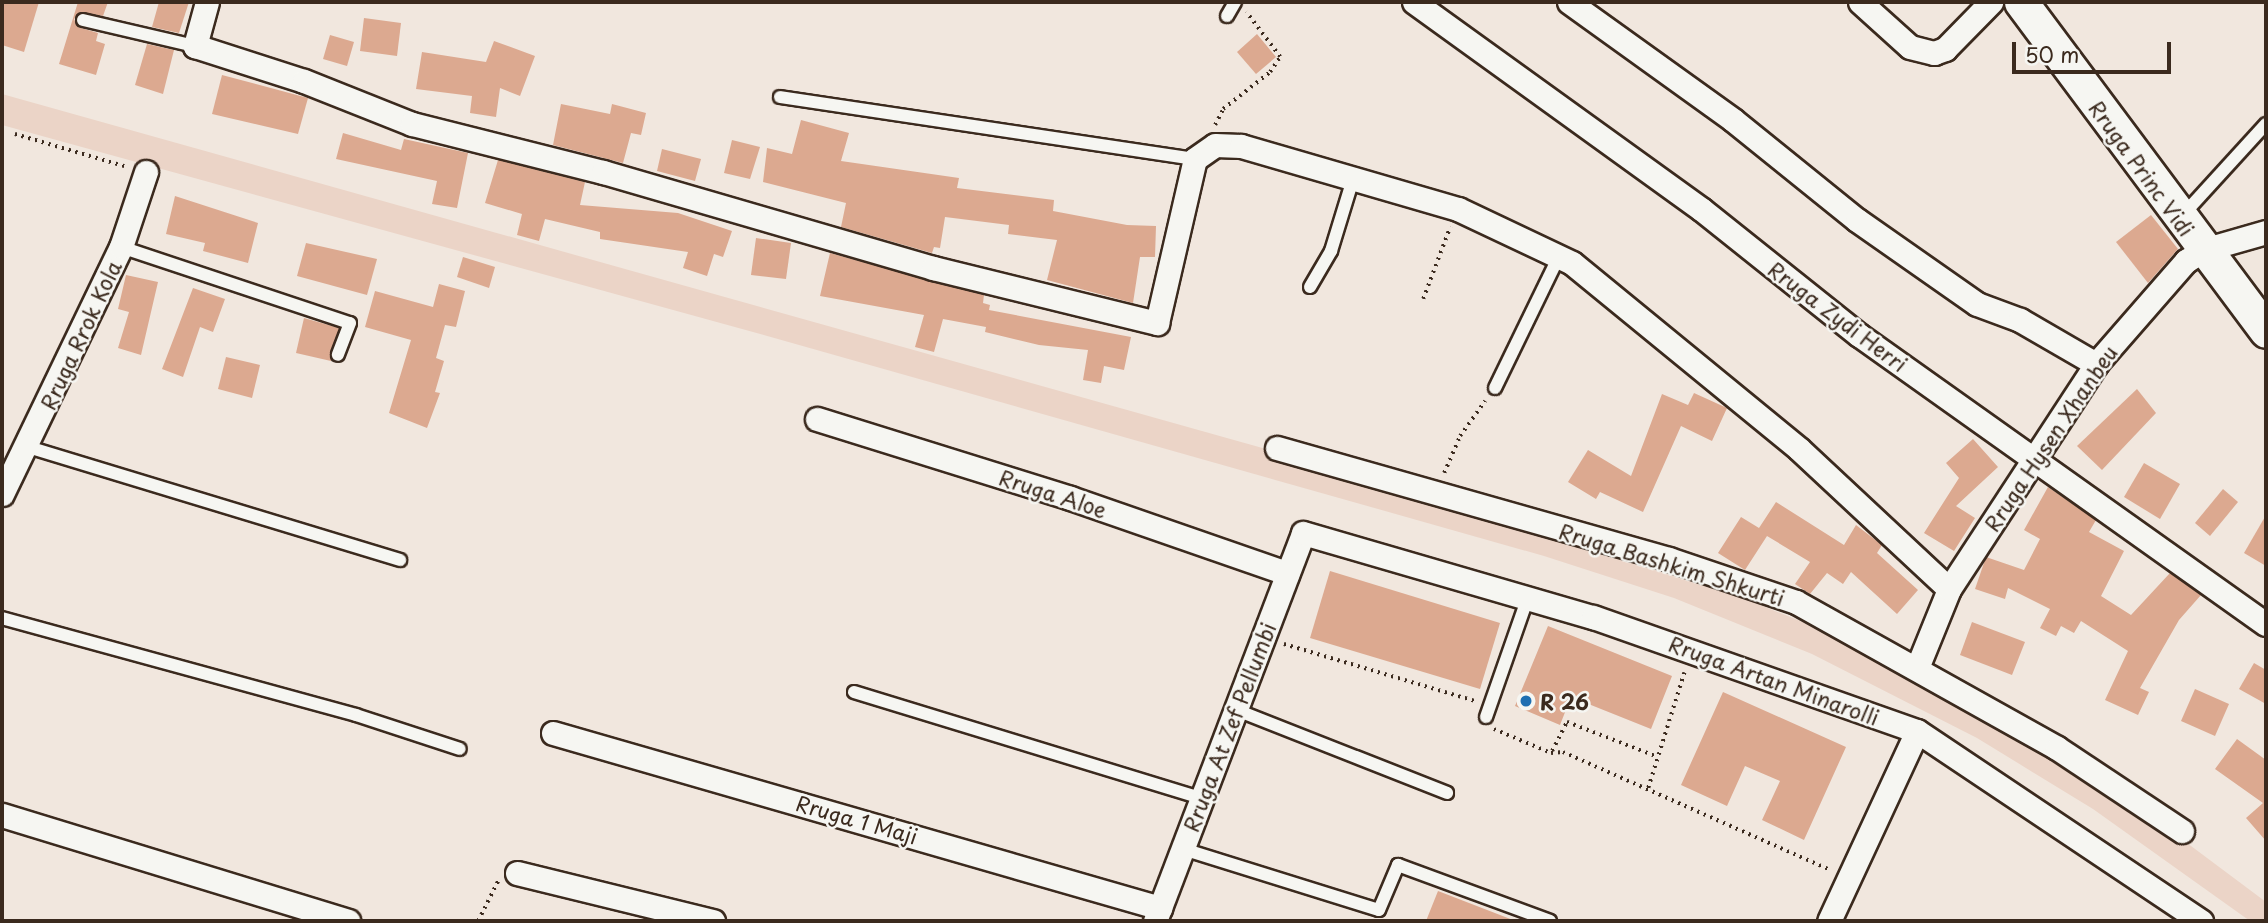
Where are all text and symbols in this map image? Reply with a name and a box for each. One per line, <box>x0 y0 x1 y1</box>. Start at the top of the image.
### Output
scale bar <box>2016 28 2175 72</box>
text: 50 m <box>2025 38 2079 70</box>
street label: Rruga Princ Vidi <box>2084 95 2200 241</box>
street label: Rruga Rrok Kola <box>33 254 127 416</box>
street label: Rruga Zydi Herri <box>1763 255 1913 377</box>
street label: Rruga Hysen Xhanbeu <box>1977 339 2123 537</box>
street label: Rruga Aloe <box>995 464 1111 522</box>
street label: Rruga Bashkim Shkurti <box>1555 517 1789 611</box>
street label: Rruga At Zef Pellumbi <box>1178 619 1280 835</box>
street label: Rruga Artan Minarolli <box>1666 630 1882 730</box>
place label: R 26 <box>1540 688 1590 714</box>
marker: R 26 <box>1518 693 1534 709</box>
street label: Rruga 1 Maji <box>792 789 922 849</box>

